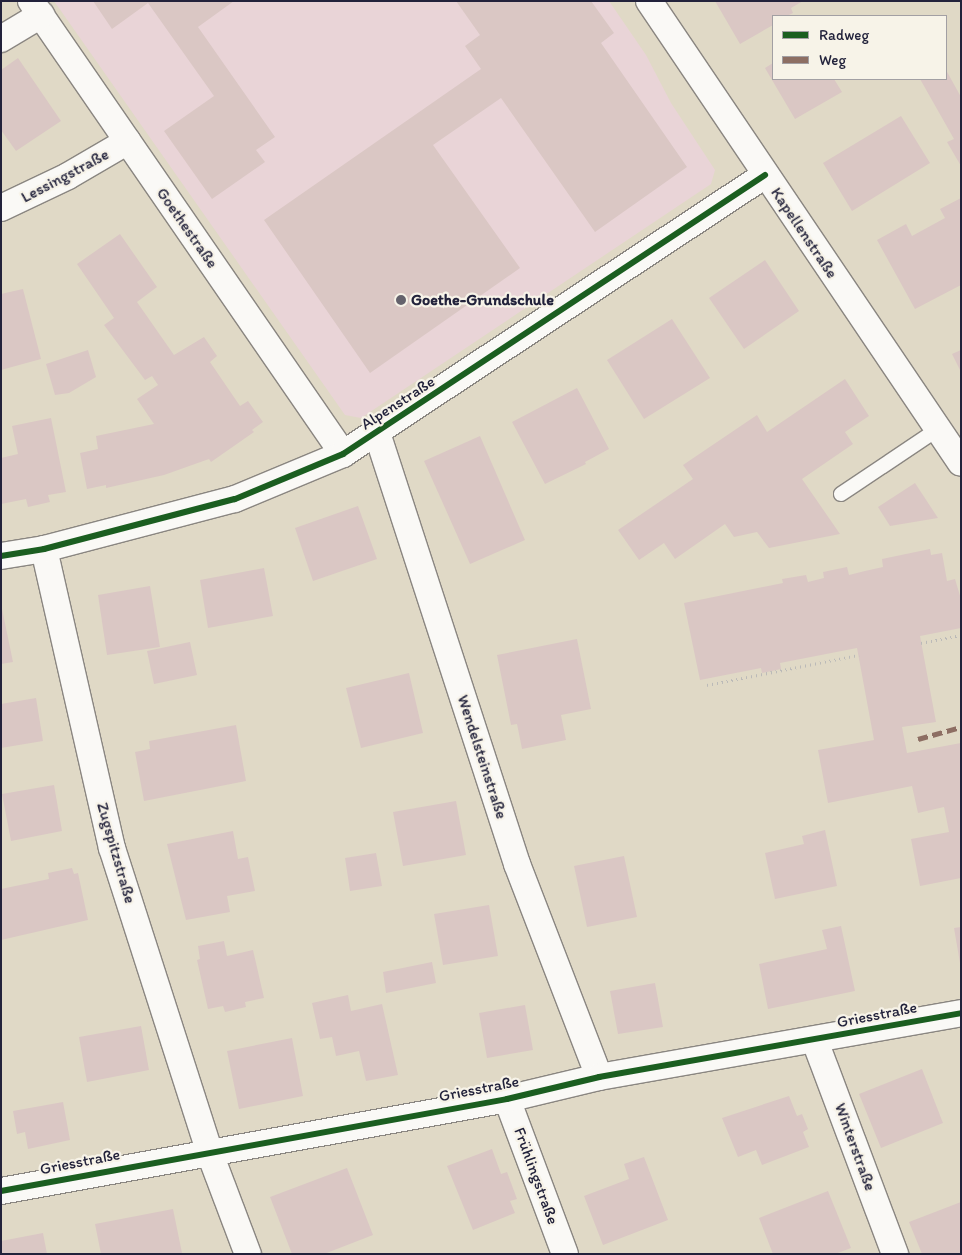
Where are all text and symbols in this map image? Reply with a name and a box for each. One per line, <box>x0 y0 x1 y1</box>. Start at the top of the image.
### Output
legend <box>772 15 947 80</box>
text: Radweg <box>819 26 869 44</box>
text: Weg <box>819 51 846 69</box>
street label: Lessingstraße <box>18 145 112 207</box>
street label: Goethestraße <box>152 184 222 272</box>
street label: Kapellenstraße <box>766 184 842 282</box>
place label: Goethe-Grundschule <box>411 290 554 310</box>
marker: Goethe-Grundschule <box>395 294 407 306</box>
street label: Alpenstraße <box>357 372 439 434</box>
street label: Wendelsteinstraße <box>453 693 511 821</box>
street label: Zugspitzstraße <box>92 800 140 906</box>
street label: Griesstraße <box>835 998 919 1032</box>
street label: Griesstraße <box>437 1072 521 1106</box>
street label: Winterstraße <box>830 1101 880 1193</box>
street label: Frühlingstraße <box>510 1125 562 1227</box>
street label: Griesstraße <box>38 1145 122 1179</box>

